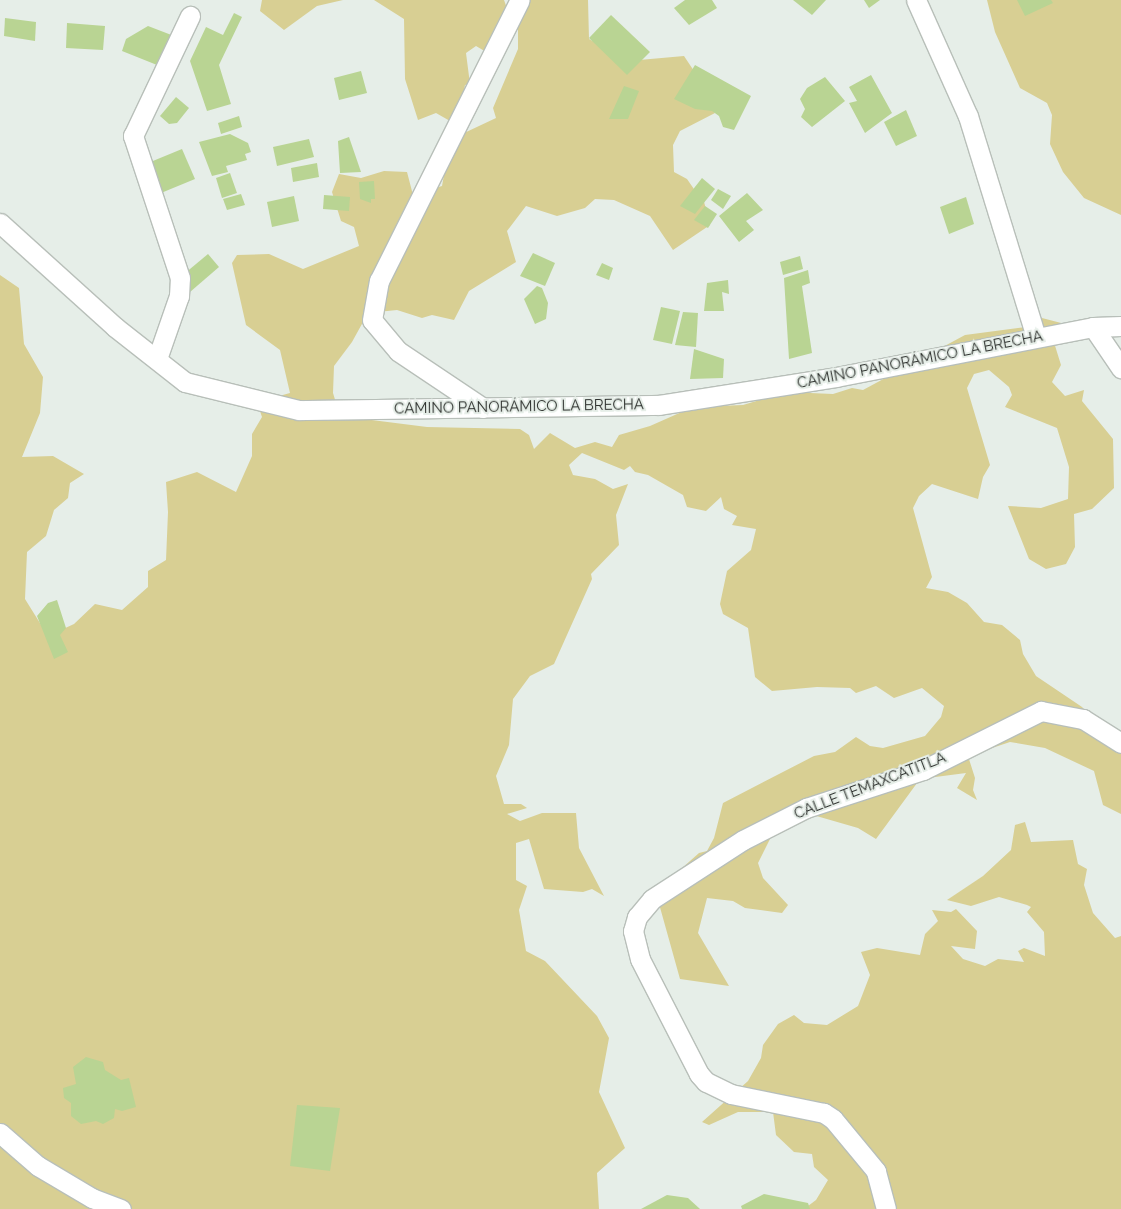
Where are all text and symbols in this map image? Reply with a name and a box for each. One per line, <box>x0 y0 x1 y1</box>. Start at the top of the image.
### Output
street label: CAMINO PANORÁMICO LA BRECHA <box>795 327 1045 393</box>
street label: CAMINO PANORÁMICO LA BRECHA <box>394 396 644 418</box>
street label: CALLE TEMAXCATITLA <box>791 749 949 823</box>

